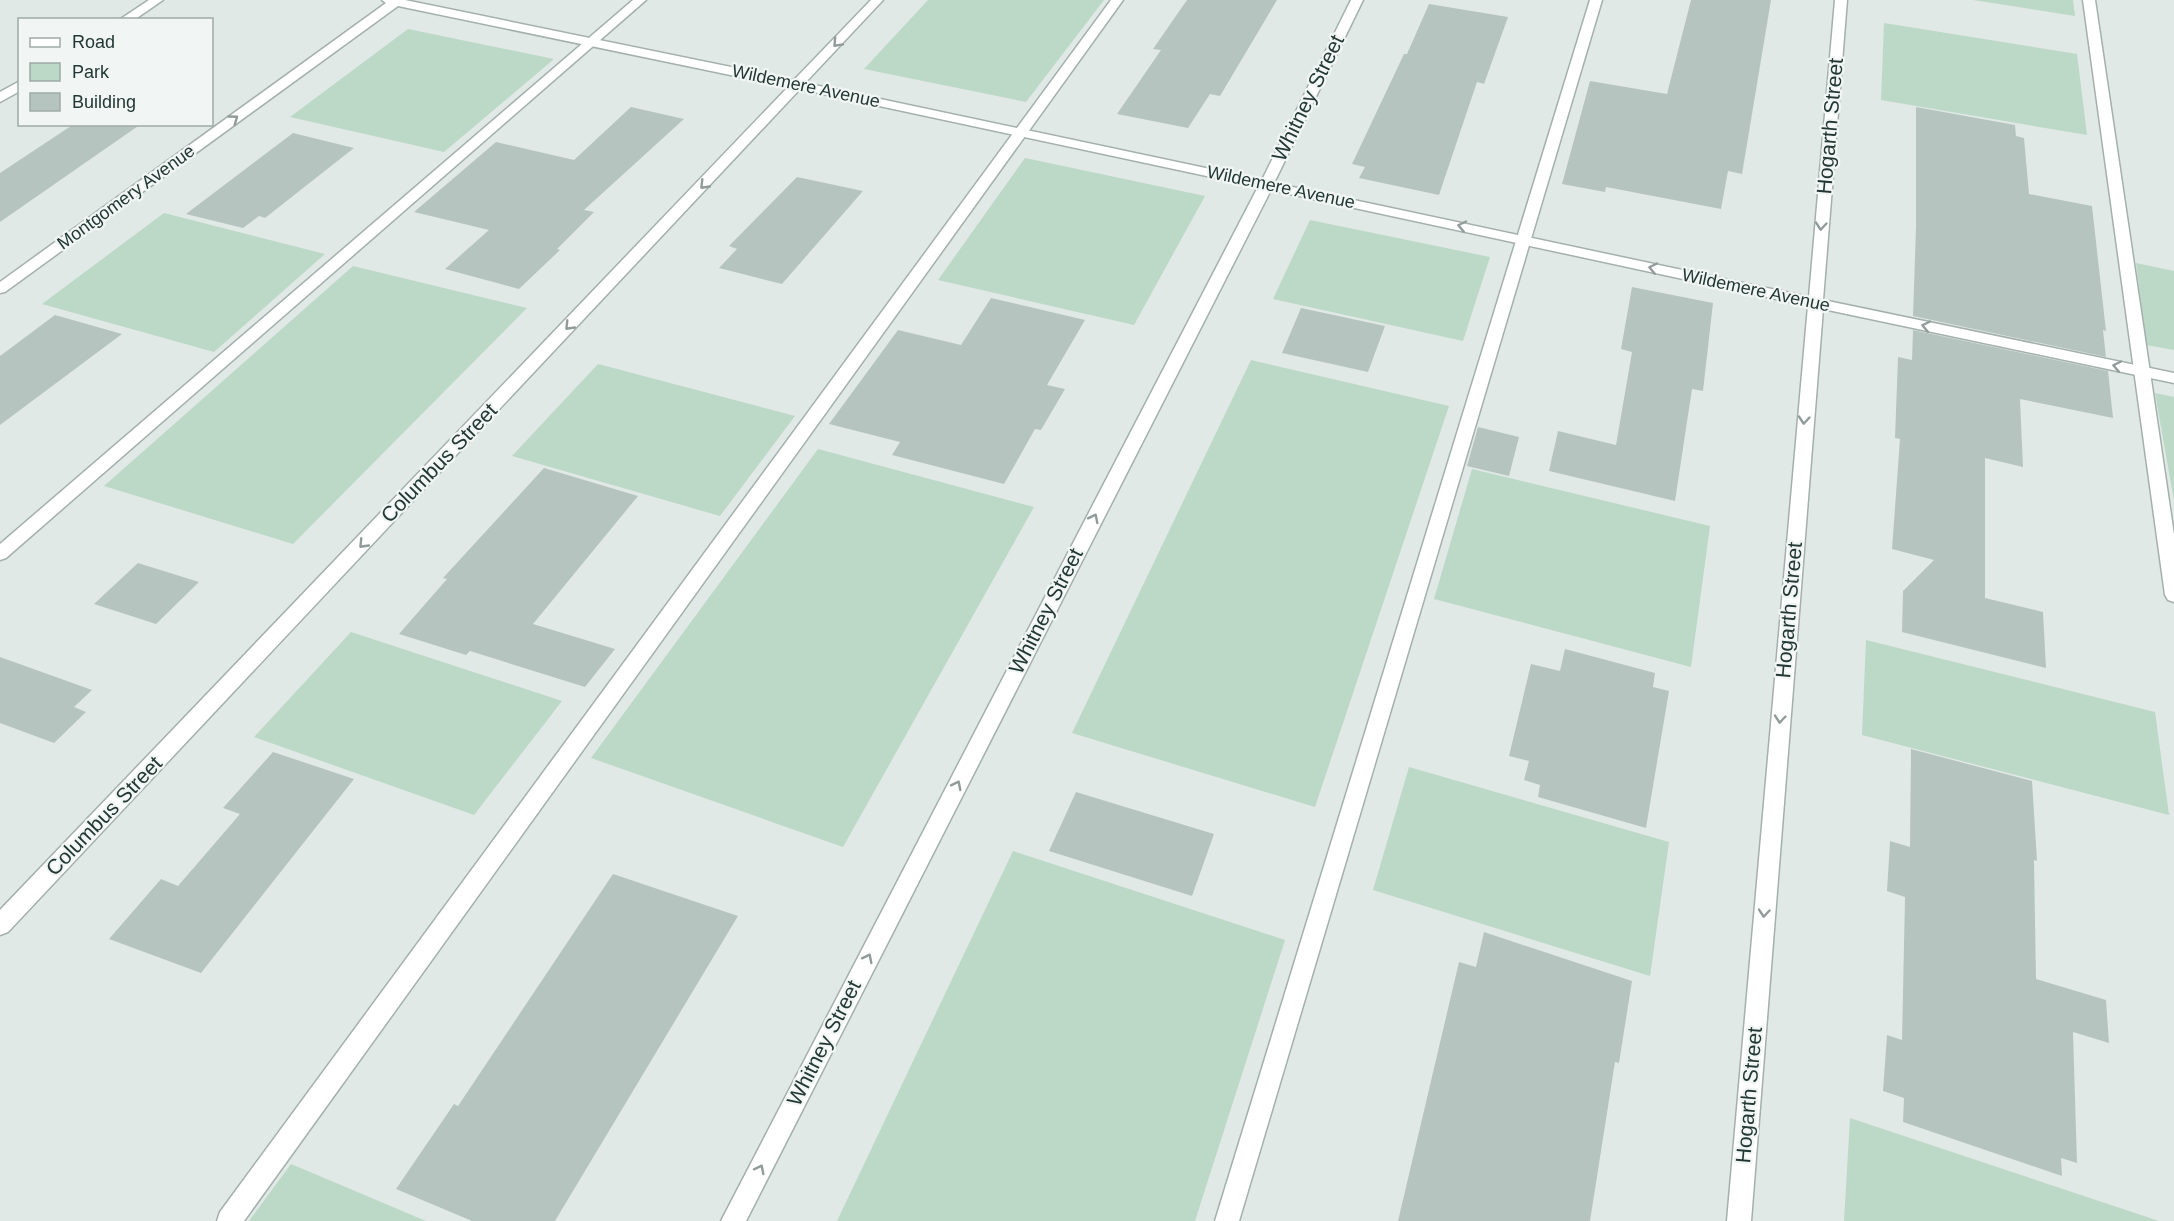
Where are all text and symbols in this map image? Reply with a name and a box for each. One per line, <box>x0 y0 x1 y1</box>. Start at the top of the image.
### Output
legend <box>18 18 213 126</box>
street label: Whitney Street <box>1267 31 1348 165</box>
text: Road <box>72 32 115 52</box>
one-way arrow <box>834 36 845 47</box>
street label: Hogarth Street <box>1812 57 1847 195</box>
street label: Wildemere Avenue <box>730 61 882 111</box>
text: Park <box>72 62 110 82</box>
text: Building <box>72 92 136 112</box>
one-way arrow <box>228 115 239 126</box>
street label: Montgomery Avenue <box>53 140 199 254</box>
street label: Wildemere Avenue <box>1205 162 1357 212</box>
one-way arrow <box>700 177 711 188</box>
one-way arrow <box>1458 220 1468 233</box>
one-way arrow <box>1815 221 1828 230</box>
one-way arrow <box>1648 262 1658 275</box>
street label: Wildemere Avenue <box>1680 265 1832 315</box>
one-way arrow <box>566 319 577 330</box>
one-way arrow <box>1921 320 1931 333</box>
one-way arrow <box>2112 360 2122 373</box>
street label: Columbus Street <box>376 398 501 527</box>
one-way arrow <box>1798 415 1811 424</box>
one-way arrow <box>1087 513 1099 524</box>
one-way arrow <box>359 536 370 547</box>
street label: Hogarth Street <box>1771 541 1806 679</box>
street label: Whitney Street <box>1004 544 1087 677</box>
one-way arrow <box>1774 714 1787 723</box>
street label: Columbus Street <box>41 751 166 880</box>
one-way arrow <box>950 781 961 791</box>
one-way arrow <box>1758 909 1771 918</box>
one-way arrow <box>861 954 872 965</box>
street label: Whitney Street <box>782 976 865 1109</box>
street label: Hogarth Street <box>1731 1026 1766 1164</box>
one-way arrow <box>752 1164 764 1175</box>

